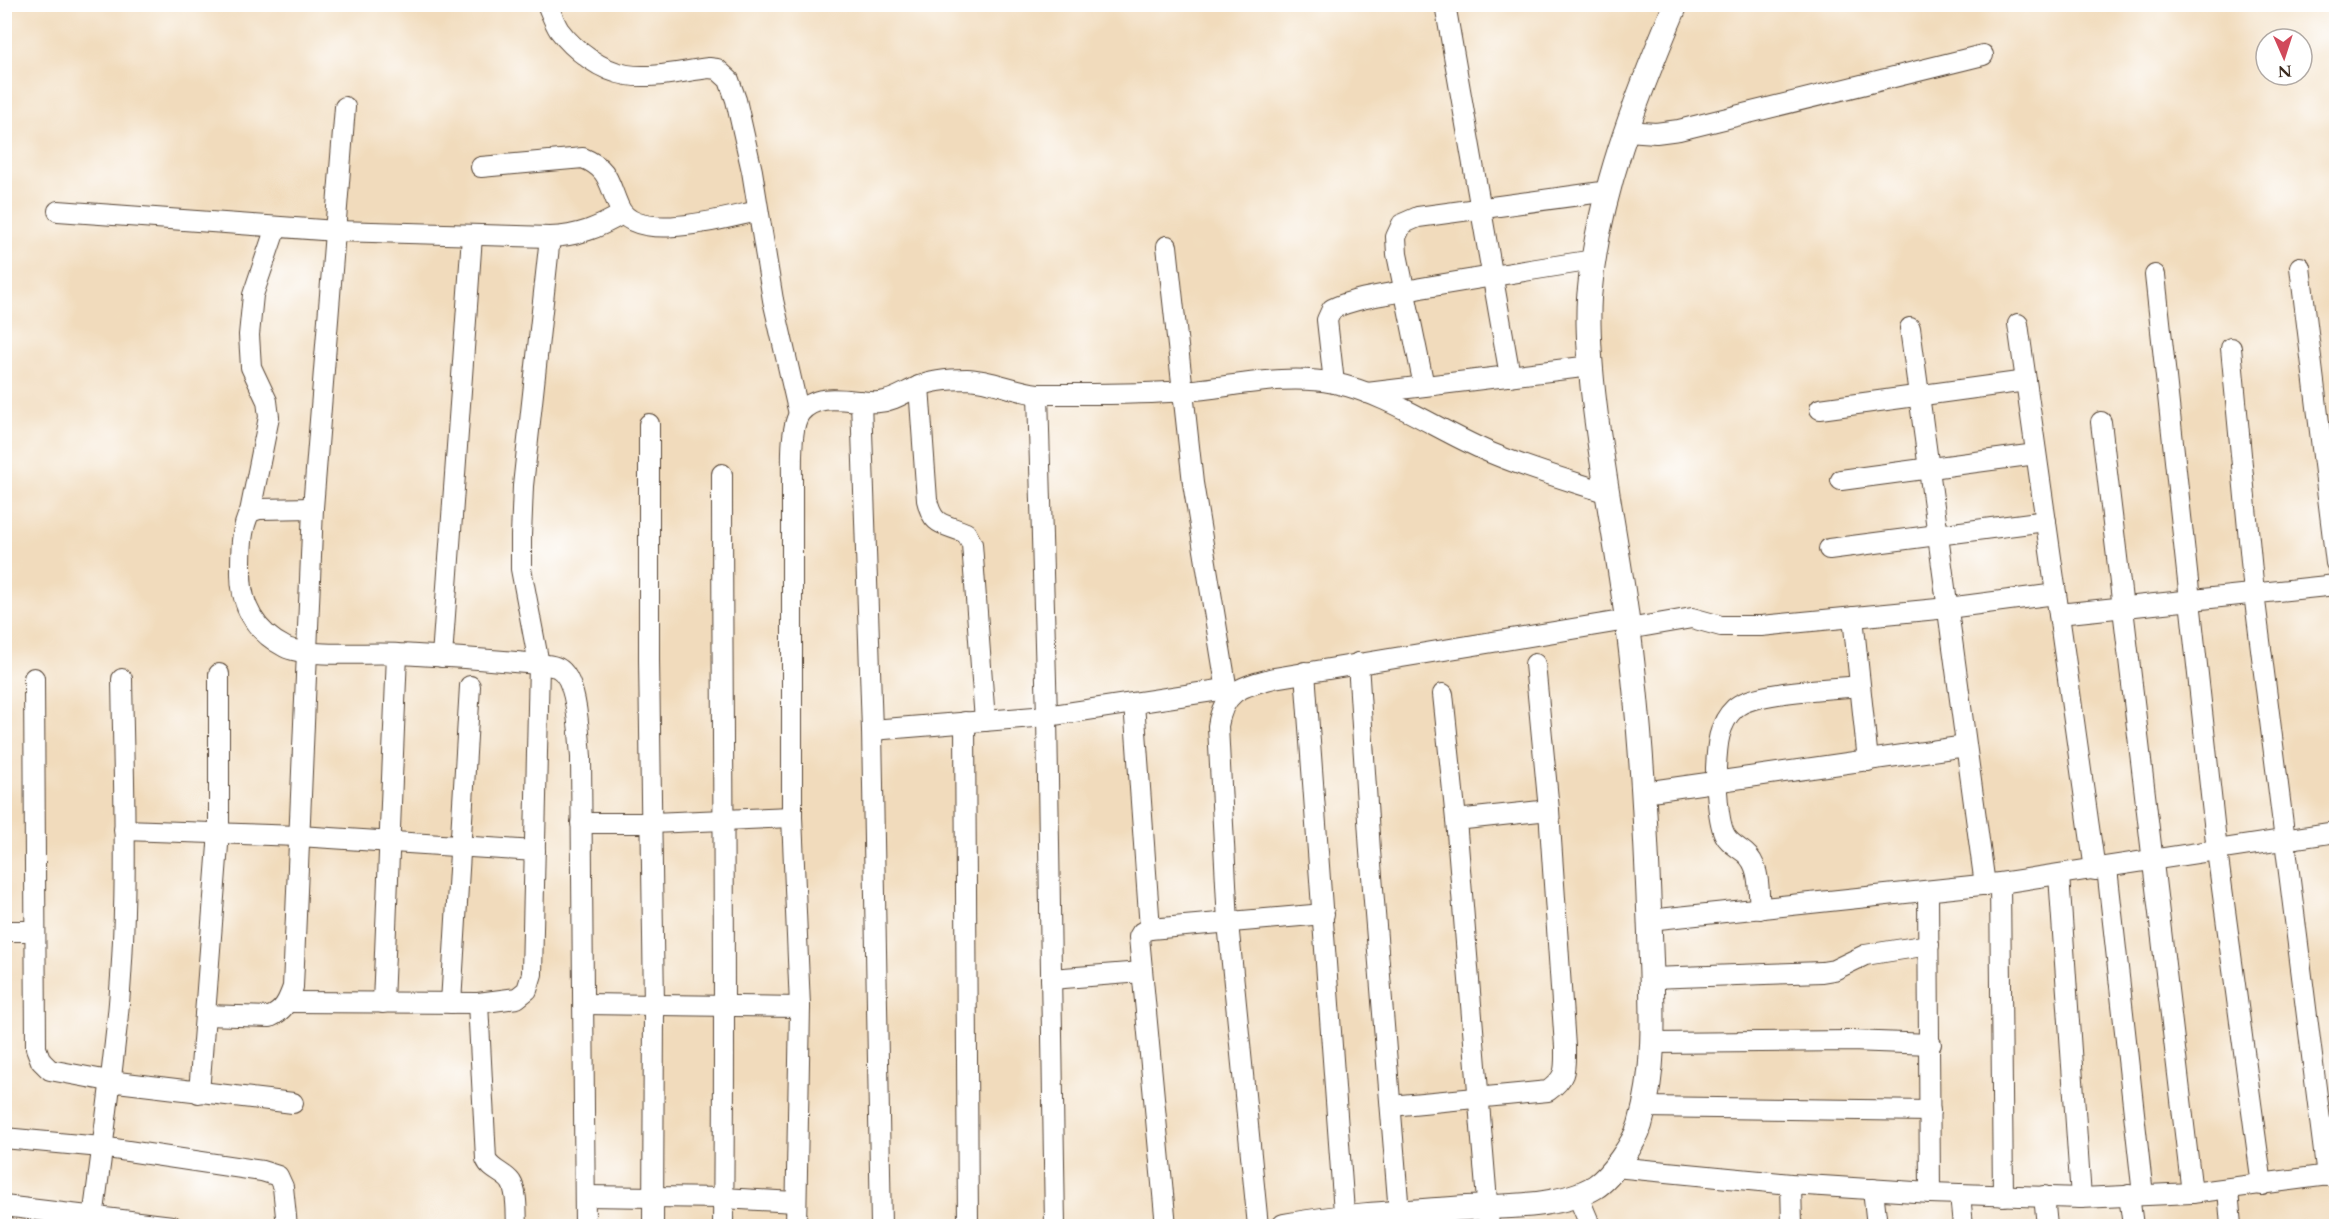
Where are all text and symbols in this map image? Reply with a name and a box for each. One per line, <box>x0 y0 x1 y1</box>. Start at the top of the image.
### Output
north arrow <box>2254 27 2314 87</box>
text: N <box>2277 60 2292 82</box>

